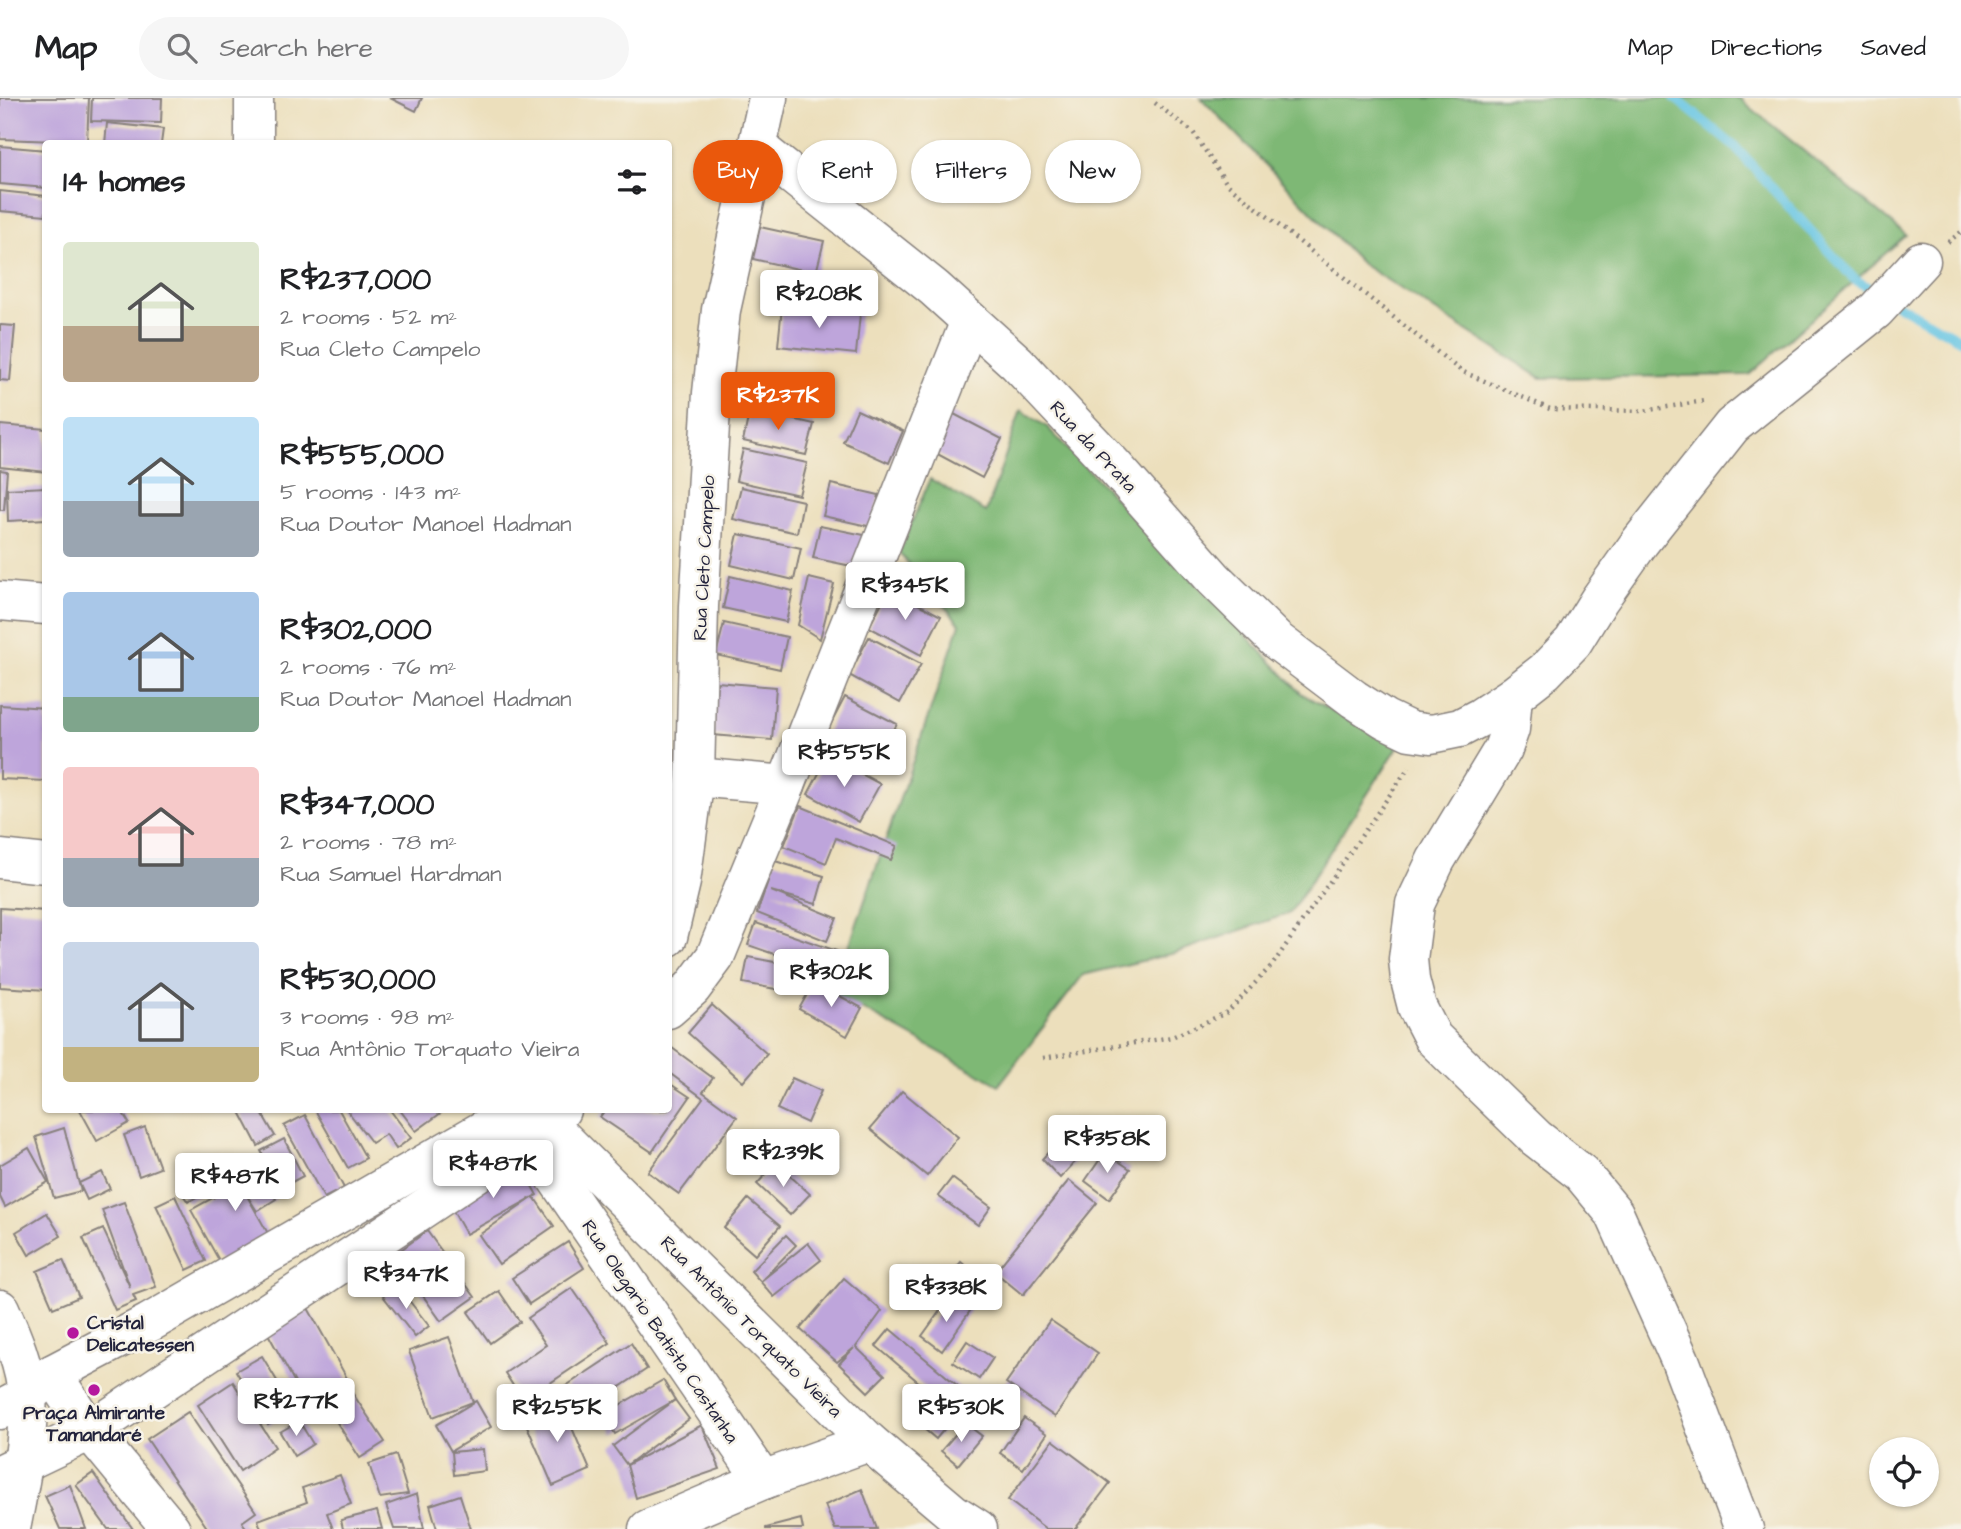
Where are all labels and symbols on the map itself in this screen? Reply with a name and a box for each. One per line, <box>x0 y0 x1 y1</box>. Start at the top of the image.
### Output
pin: R$208K <box>762 271 876 330</box>
pin: R$237K <box>721 372 835 432</box>
street label: Rua da Prata <box>1043 395 1143 499</box>
street label: Rua Cleto Campelo <box>687 474 722 641</box>
pin: R$345K <box>848 562 962 622</box>
pin: R$555K <box>787 730 901 789</box>
pin: R$302K <box>774 950 888 1009</box>
pin: R$358K <box>1050 1116 1164 1175</box>
pin: R$239K <box>726 1130 840 1189</box>
pin: R$487K <box>436 1140 550 1200</box>
pin: R$487K <box>178 1154 292 1213</box>
street label: Rua Olegario Batista Castanha <box>574 1215 745 1450</box>
street label: Rua Antônio Torquato Vieira <box>654 1230 848 1424</box>
pin: R$347K <box>349 1252 463 1311</box>
pin: R$338K <box>889 1264 1003 1324</box>
place label: Cristal Delicatessen <box>87 1310 194 1359</box>
marker: Cristal Delicatessen <box>65 1325 81 1341</box>
pin: R$277K <box>239 1378 353 1438</box>
marker: Praça Almirante Tamandaré <box>86 1382 102 1398</box>
pin: R$255K <box>500 1384 614 1444</box>
pin: R$530K <box>904 1384 1018 1444</box>
place label: Praça Almirante Tamandaré <box>23 1400 166 1449</box>

